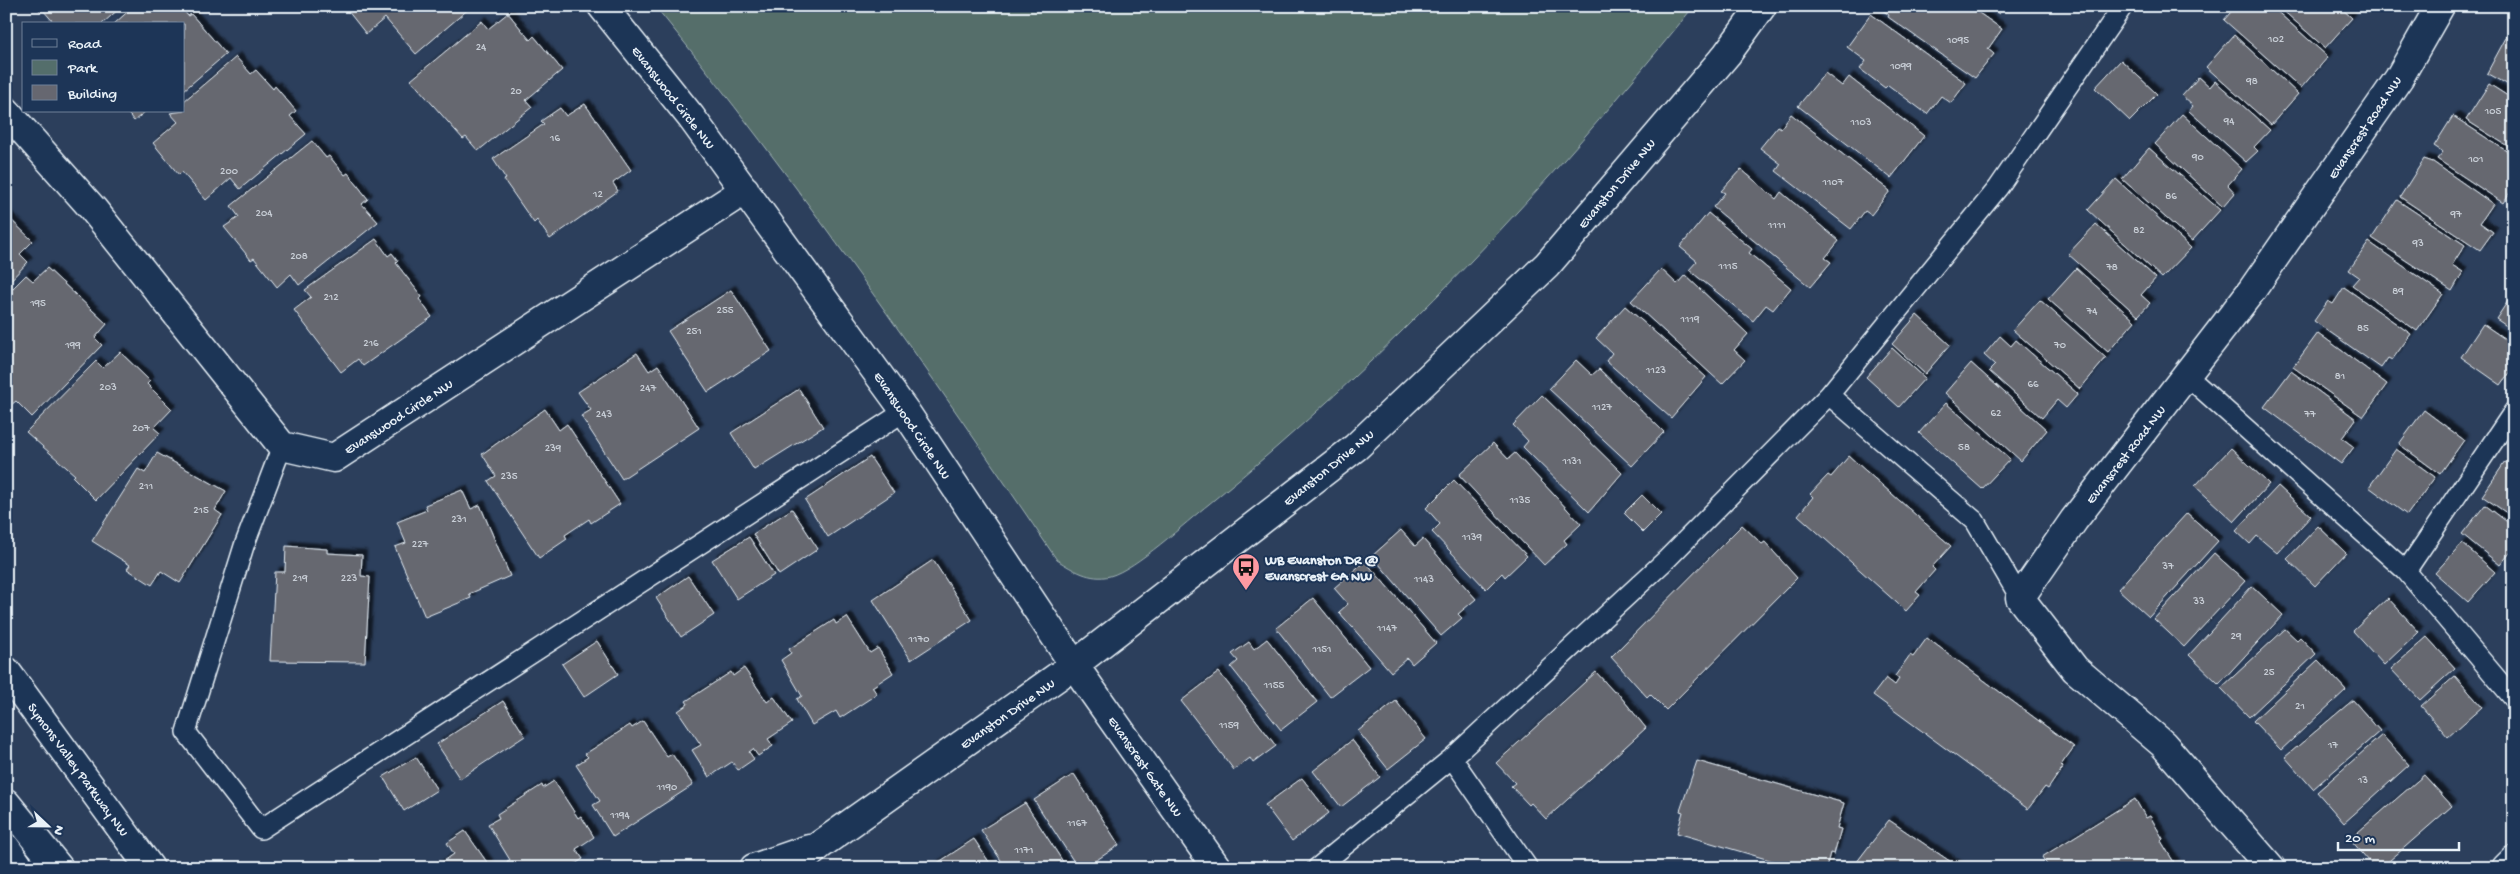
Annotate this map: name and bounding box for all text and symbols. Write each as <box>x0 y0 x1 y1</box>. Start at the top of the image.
legend <box>22 22 185 112</box>
house number: 102 <box>2267 34 2285 46</box>
house number: 1095 <box>1946 35 1969 47</box>
text: Road <box>68 36 102 54</box>
house number: 24 <box>476 42 487 54</box>
street label: Evanswood Circle NW <box>626 44 718 154</box>
text: Park <box>67 60 98 78</box>
house number: 1099 <box>1889 61 1912 73</box>
street label: Evanscrest Road NW <box>2325 74 2407 183</box>
house number: 98 <box>2245 76 2258 88</box>
text: Building <box>67 86 117 104</box>
house number: 20 <box>510 86 522 98</box>
house number: 105 <box>2484 106 2501 118</box>
house number: 94 <box>2223 116 2235 128</box>
house number: 1103 <box>1850 117 1872 129</box>
house number: 16 <box>549 133 560 145</box>
street label: Evanston Drive NW <box>1575 136 1661 233</box>
house number: 90 <box>2191 152 2204 164</box>
house number: 101 <box>2467 154 2484 166</box>
house number: 200 <box>220 166 238 178</box>
house number: 1107 <box>1822 177 1844 189</box>
house number: 12 <box>592 189 604 201</box>
house number: 86 <box>2165 191 2177 203</box>
house number: 204 <box>256 208 273 220</box>
house number: 97 <box>2449 209 2462 221</box>
house number: 1111 <box>1767 220 1786 232</box>
house number: 82 <box>2133 225 2145 237</box>
house number: 93 <box>2411 238 2424 250</box>
house number: 208 <box>290 251 308 263</box>
house number: 1115 <box>1717 261 1738 273</box>
house number: 78 <box>2105 262 2118 274</box>
house number: 89 <box>2392 286 2404 298</box>
house number: 212 <box>323 292 339 304</box>
house number: 195 <box>29 298 46 310</box>
house number: 255 <box>717 305 734 317</box>
house number: 74 <box>2086 306 2098 318</box>
house number: 1119 <box>1680 314 1700 326</box>
house number: 85 <box>2357 323 2369 335</box>
house number: 251 <box>686 326 702 338</box>
house number: 216 <box>363 338 379 350</box>
house number: 199 <box>64 340 81 352</box>
house number: 70 <box>2053 340 2066 352</box>
house number: 1123 <box>1645 365 1666 377</box>
street label: Evanswood Circle NW <box>869 369 953 484</box>
house number: 81 <box>2335 371 2345 383</box>
street label: Evanswood Circle NW <box>342 377 457 460</box>
house number: 66 <box>2027 379 2039 391</box>
house number: 203 <box>99 382 117 394</box>
house number: 247 <box>640 383 656 395</box>
house number: 1127 <box>1591 402 1612 414</box>
street label: Evanscrest Road NW <box>2083 403 2171 508</box>
house number: 62 <box>1991 408 2002 420</box>
house number: 243 <box>596 409 612 421</box>
house number: 77 <box>2303 409 2316 421</box>
house number: 207 <box>132 423 150 435</box>
street label: Evanston Drive NW <box>1281 427 1379 511</box>
house number: 58 <box>1958 442 1970 454</box>
house number: 239 <box>545 443 562 455</box>
house number: 1131 <box>1561 456 1582 468</box>
house number: 235 <box>501 471 518 483</box>
house number: 211 <box>139 481 153 493</box>
house number: 1135 <box>1509 495 1530 507</box>
house number: 215 <box>193 505 209 517</box>
house number: 231 <box>451 514 467 526</box>
house number: 1139 <box>1461 532 1483 544</box>
house number: 227 <box>412 539 429 551</box>
bus stop icon: WB Evanston DR @ Evanscrest GA NW <box>1231 552 1261 591</box>
place label: WB Evanston DR @ Evanscrest GA NW <box>1264 553 1379 586</box>
house number: 37 <box>2161 561 2174 573</box>
house number: 219 <box>292 573 308 585</box>
house number: 223 <box>341 573 358 585</box>
house number: 1143 <box>1413 574 1434 586</box>
house number: 33 <box>2192 596 2205 608</box>
house number: 1147 <box>1376 623 1397 635</box>
house number: 29 <box>2231 631 2242 643</box>
house number: 1170 <box>908 634 929 646</box>
house number: 1151 <box>1311 644 1332 656</box>
house number: 25 <box>2263 667 2275 679</box>
street label: Evanston Drive NW <box>958 676 1059 754</box>
house number: 1155 <box>1263 680 1284 692</box>
street label: Symons Valley Parkway NW <box>25 699 133 839</box>
house number: 21 <box>2295 701 2305 713</box>
street label: Evanscrest Gate NW <box>1103 714 1185 821</box>
house number: 1159 <box>1218 720 1240 732</box>
house number: 17 <box>2327 740 2338 752</box>
house number: 13 <box>2357 775 2368 787</box>
house number: 1190 <box>656 782 677 794</box>
north arrow <box>22 802 72 852</box>
house number: 1194 <box>609 810 631 822</box>
house number: 1167 <box>1066 818 1087 830</box>
scale bar <box>2338 819 2459 851</box>
text: 20 m <box>2345 830 2375 848</box>
house number: 1171 <box>1013 845 1034 857</box>

